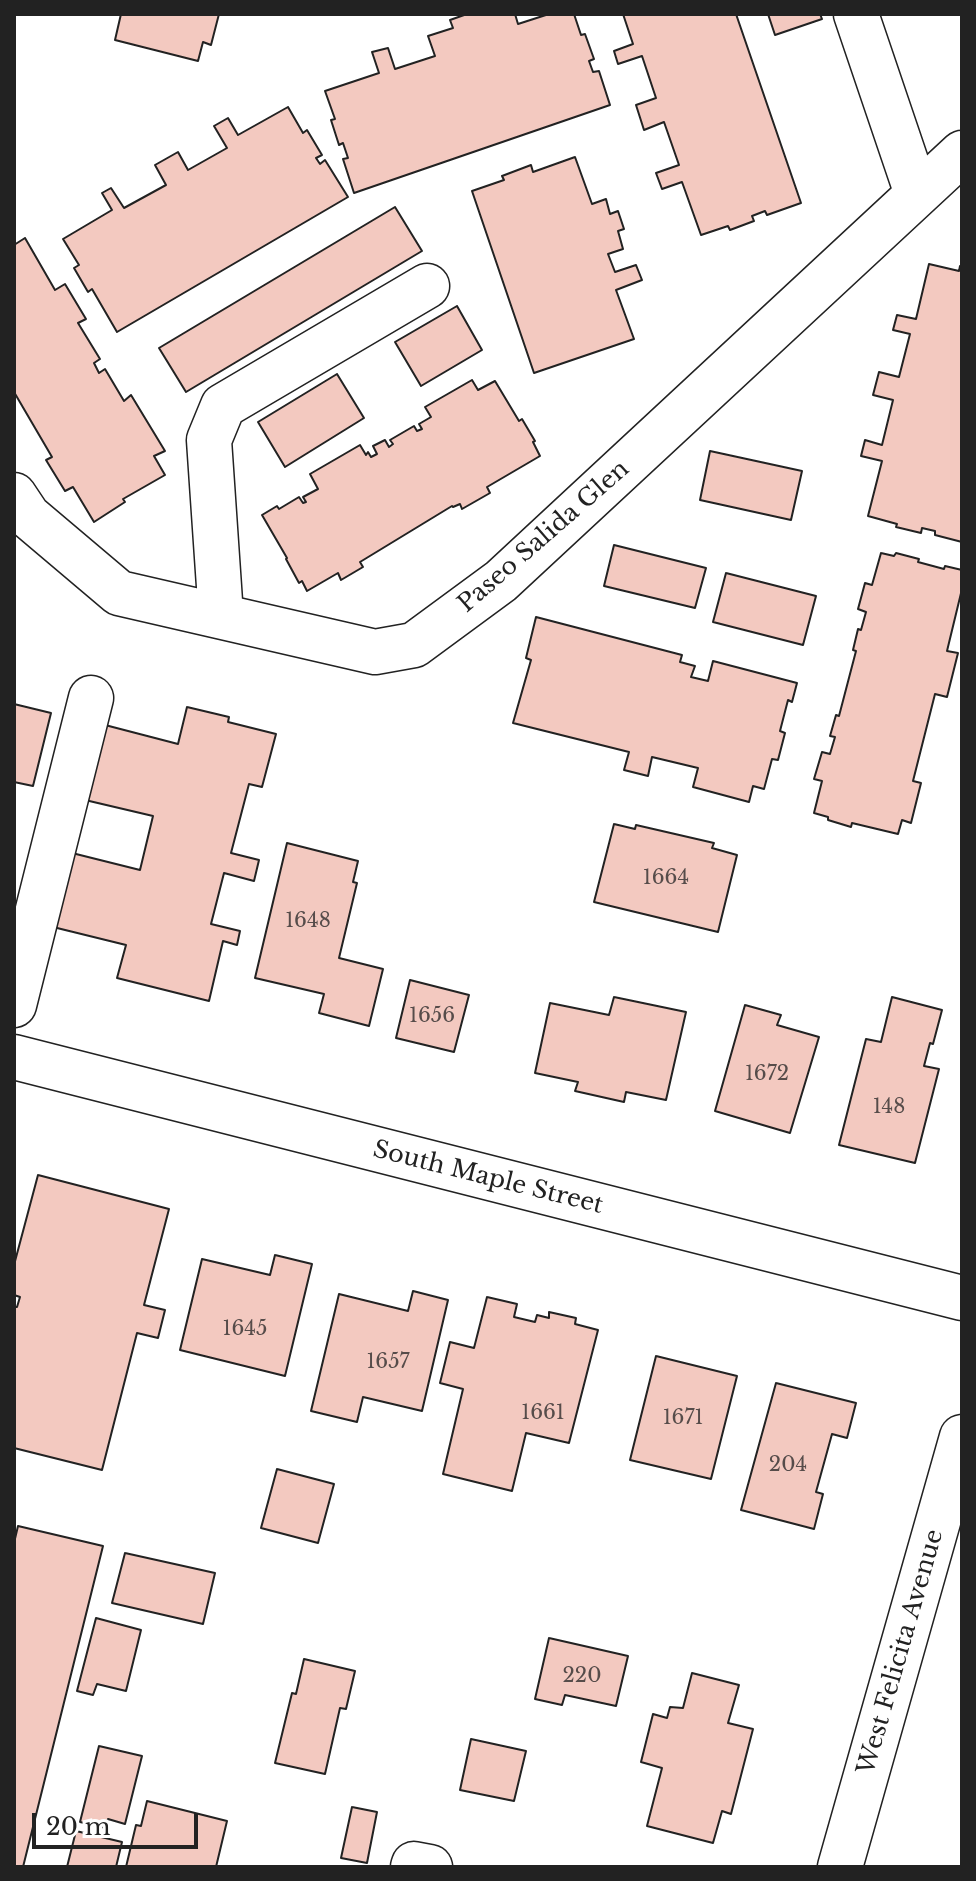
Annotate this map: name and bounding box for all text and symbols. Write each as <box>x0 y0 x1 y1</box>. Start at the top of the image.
street label: Paseo Salida Glen <box>453 455 635 619</box>
house number: 1664 <box>643 866 689 890</box>
house number: 1648 <box>285 909 331 933</box>
house number: 1656 <box>409 1004 455 1028</box>
house number: 1672 <box>745 1062 789 1086</box>
house number: 148 <box>873 1095 905 1119</box>
street label: South Maple Street <box>370 1135 606 1221</box>
house number: 1645 <box>223 1317 267 1341</box>
house number: 1657 <box>366 1350 410 1374</box>
house number: 1661 <box>521 1401 565 1425</box>
house number: 1671 <box>663 1406 703 1430</box>
house number: 204 <box>769 1453 807 1477</box>
street label: West Felicita Avenue <box>852 1526 950 1778</box>
house number: 220 <box>563 1664 601 1688</box>
scale bar <box>36 1797 202 1847</box>
text: 20 m <box>46 1812 111 1841</box>

